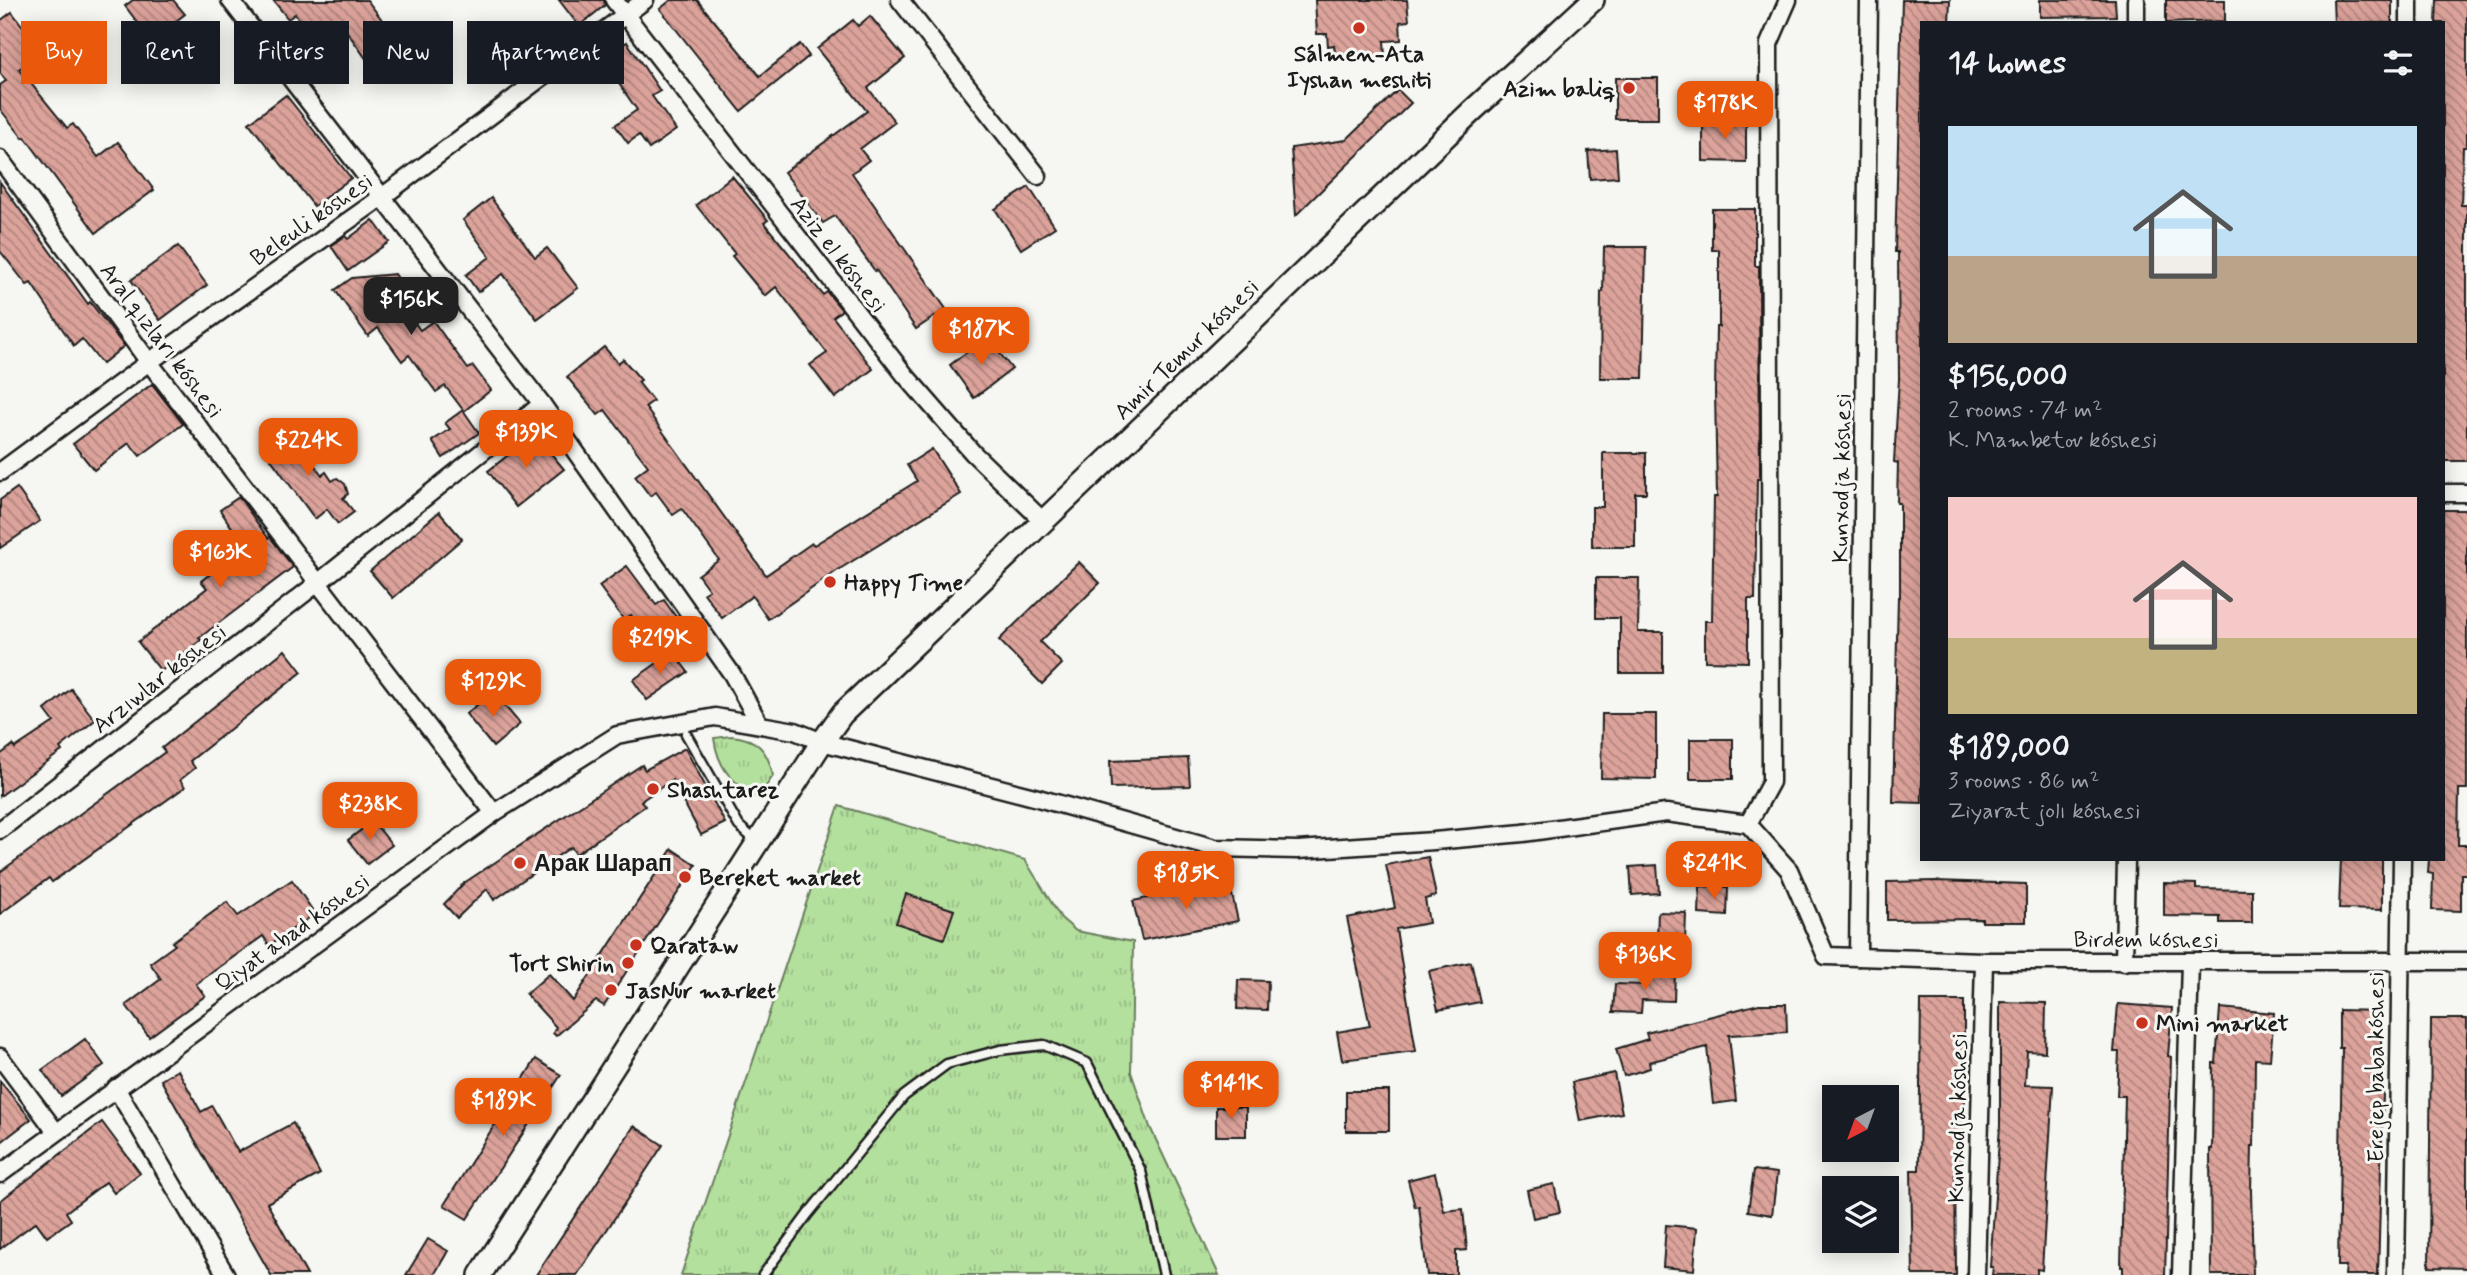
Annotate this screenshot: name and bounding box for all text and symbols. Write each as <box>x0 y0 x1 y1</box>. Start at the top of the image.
marker: Sálmen-Ata Iyshan meshiti <box>1351 20 1367 36</box>
chip: Buy <box>21 21 107 84</box>
chip: Rent <box>121 21 220 84</box>
chip: Filters <box>234 21 349 84</box>
chip: New <box>363 21 453 84</box>
chip: Apartment <box>467 21 624 84</box>
place label: Sálmen-Ata Iyshan meshiti <box>1287 40 1431 96</box>
text: 14 homes <box>1948 44 2066 83</box>
icon: filters <box>2379 44 2417 82</box>
place label: Azim baliq <box>1503 75 1615 105</box>
marker: Azim baliq <box>1621 80 1637 96</box>
pin: $178K <box>1676 82 1774 141</box>
text: $178K <box>1693 89 1757 119</box>
street label: Beleuli kóshesi <box>245 167 379 274</box>
icon: home <box>2120 171 2246 297</box>
street label: Aziz el kóshesi <box>782 191 892 320</box>
street label: Aral qızları kóshesi <box>92 257 229 425</box>
street label: Amir Temur kóshesi <box>1108 273 1266 427</box>
pin: $156K <box>362 278 460 337</box>
text: $156K <box>379 285 443 315</box>
pin: $187K <box>932 308 1030 367</box>
text: $187K <box>948 315 1014 345</box>
text: $156,000 <box>1948 357 2068 396</box>
street label: Kunxodja kóshesi <box>1827 393 1859 563</box>
text: 2 rooms · 74 m² <box>1948 396 2103 426</box>
pin: $139K <box>477 410 575 470</box>
text: $139K <box>495 418 557 448</box>
pin: $224K <box>259 419 357 478</box>
text: $224K <box>275 426 341 456</box>
text: K. Mambetov kóshesi <box>1948 426 2157 456</box>
pin: $163K <box>171 530 269 590</box>
text: $163K <box>189 538 251 568</box>
icon: home <box>2120 542 2246 668</box>
place label: Happy Time <box>844 569 963 599</box>
marker: Happy Time <box>822 574 838 590</box>
pin: $219K <box>611 616 709 676</box>
street label: Arzıwlar kóshesi <box>87 618 233 741</box>
text: $219K <box>628 624 692 654</box>
pin: $129K <box>444 660 542 719</box>
text: $129K <box>461 667 525 697</box>
text: $189,000 <box>1948 728 2070 767</box>
text: 3 rooms · 86 m² <box>1948 767 2099 797</box>
place label: Shashtarez <box>667 776 780 806</box>
marker: Shashtarez <box>645 781 661 797</box>
pin: $238K <box>321 782 419 842</box>
text: $238K <box>338 790 402 820</box>
text: Ziyarat jolı kóshesi <box>1948 797 2140 827</box>
pin: $241K <box>1665 842 1763 901</box>
text: $241K <box>1682 849 1746 879</box>
place label: Арак Шарап <box>534 850 672 880</box>
pin: $185K <box>1137 852 1235 911</box>
marker: Арак Шарап <box>512 855 528 871</box>
text: $185K <box>1153 859 1219 889</box>
place label: Bereket market <box>699 864 861 894</box>
street label: Qiyat abad kóshesi <box>210 867 376 1000</box>
marker: Bereket market <box>677 869 693 885</box>
street label: Birdem kóshesi <box>2073 926 2219 956</box>
place label: Qarataw <box>650 932 738 962</box>
pin: $136K <box>1596 932 1694 992</box>
marker: Qarataw <box>628 937 644 953</box>
text: $136K <box>1615 940 1675 970</box>
place label: Tort Shirin <box>509 950 614 980</box>
marker: Tort Shirin <box>620 955 636 971</box>
street label: Erejep baba kóshesi <box>2362 972 2392 1162</box>
place label: JasNur market <box>625 977 776 1007</box>
marker: JasNur market <box>603 982 619 998</box>
place label: Mini market <box>2156 1010 2289 1040</box>
marker: Mini market <box>2134 1015 2150 1031</box>
street label: Kunxodja kóshesi <box>1943 1033 1975 1203</box>
pin: $141K <box>1182 1062 1280 1121</box>
text: $141K <box>1200 1069 1262 1099</box>
pin: $189K <box>454 1078 552 1138</box>
north arrow <box>1822 1085 1899 1162</box>
map controls <box>1822 1085 1899 1253</box>
text: $189K <box>471 1086 535 1116</box>
button: layers <box>1822 1176 1899 1253</box>

